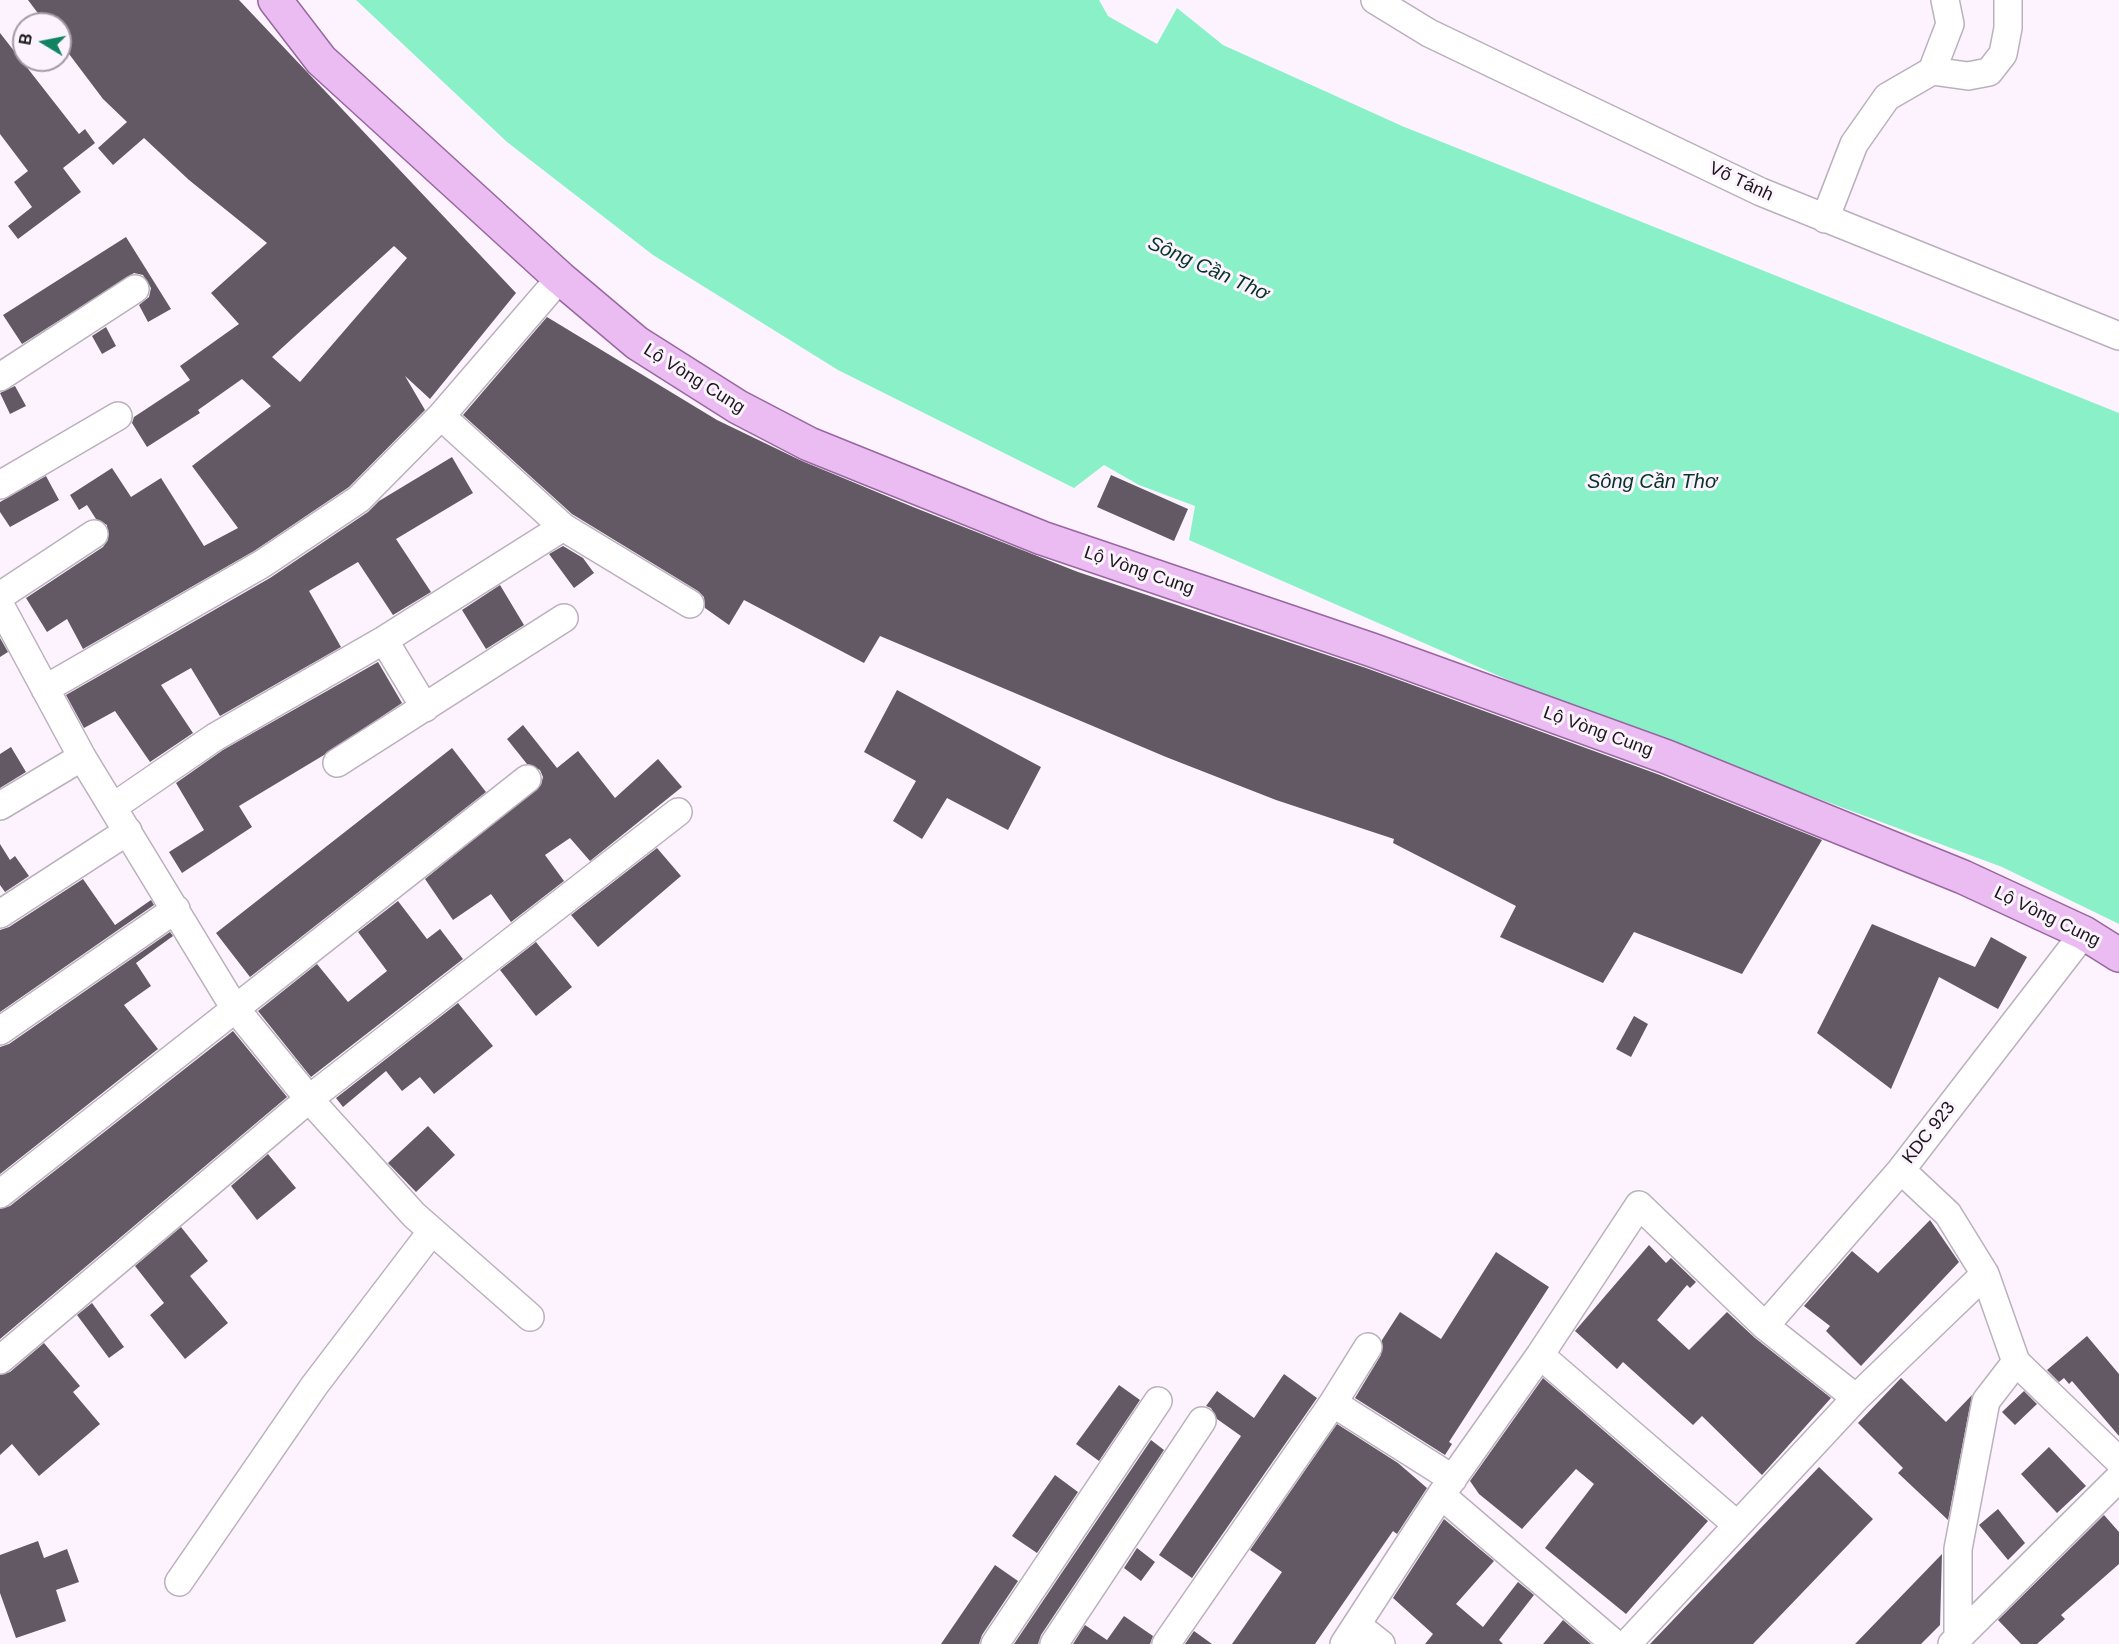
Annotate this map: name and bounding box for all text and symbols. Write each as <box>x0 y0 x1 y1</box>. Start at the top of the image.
north arrow <box>12 12 72 72</box>
text: B <box>16 32 35 46</box>
street label: Võ Tánh <box>1706 158 1776 206</box>
water label: Sông Cần Thơ <box>1144 232 1272 306</box>
street label: Lộ Vòng Cung <box>639 339 749 419</box>
water label: Sông Cần Thơ <box>1587 470 1717 494</box>
street label: Lộ Vòng Cung <box>1081 542 1197 600</box>
street label: Lộ Vòng Cung <box>1540 702 1656 762</box>
street label: Lộ Vòng Cung <box>1991 882 2103 952</box>
street label: KDC 923 <box>1898 1098 1960 1168</box>

